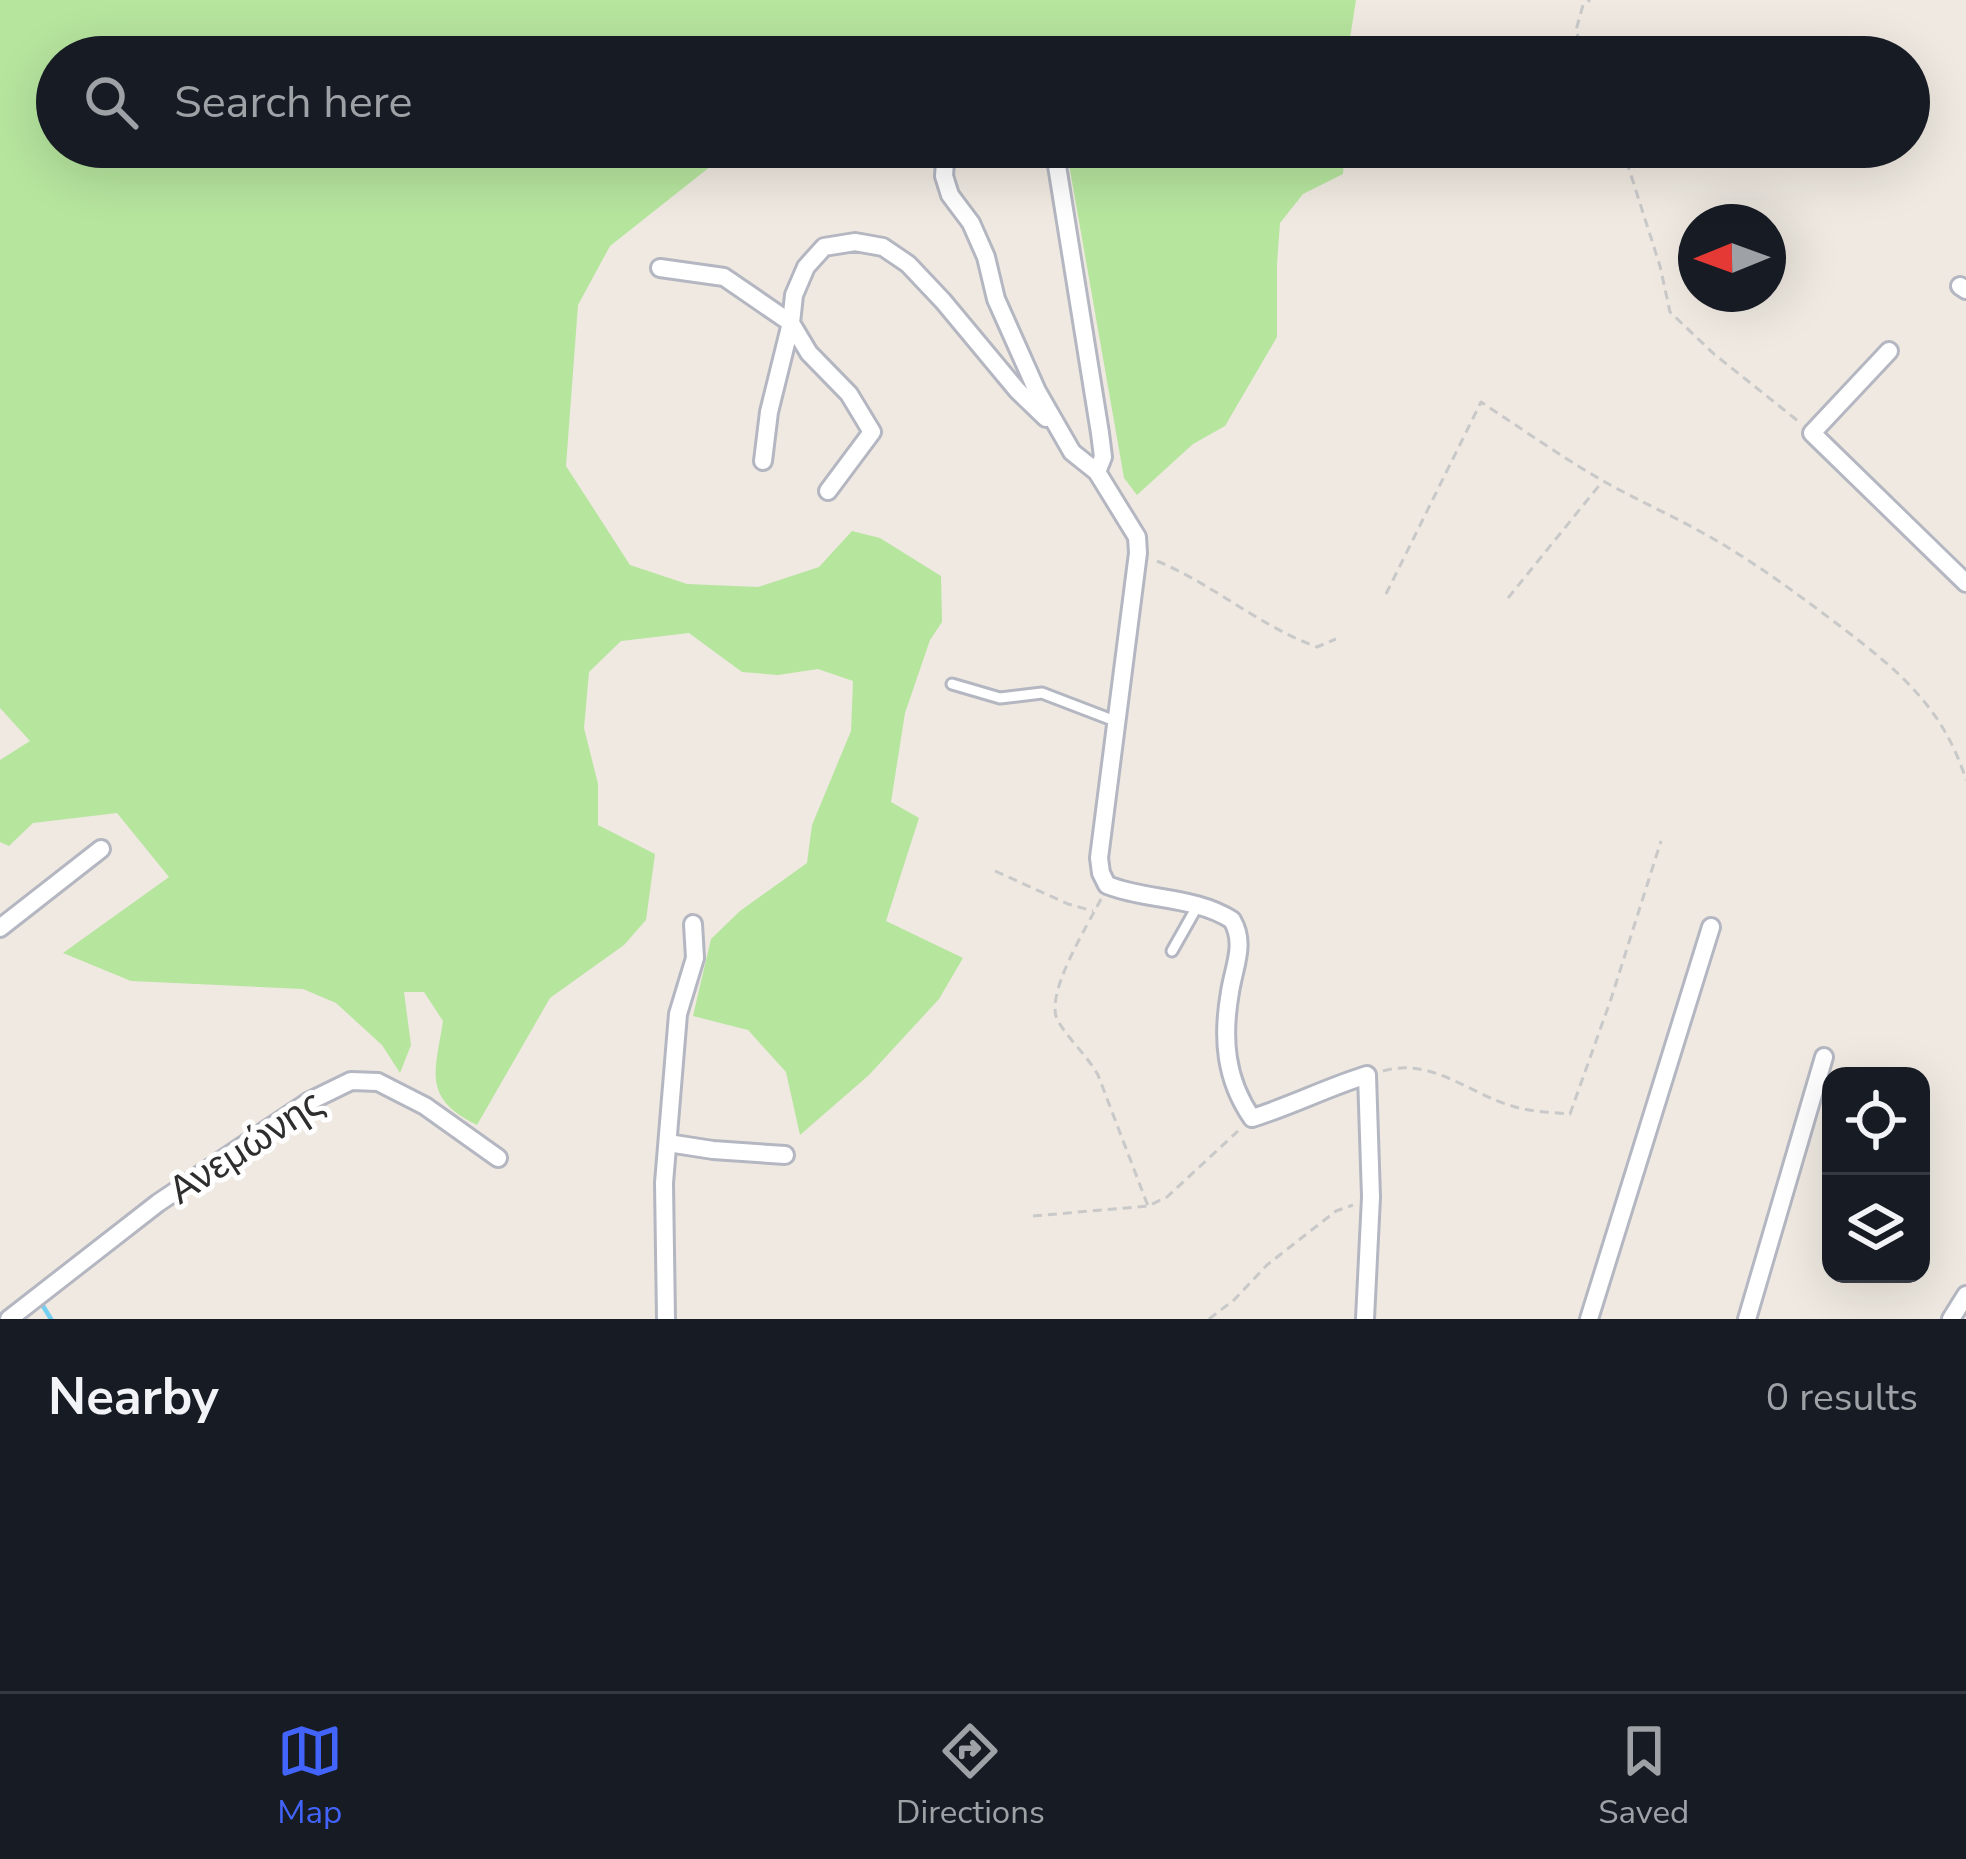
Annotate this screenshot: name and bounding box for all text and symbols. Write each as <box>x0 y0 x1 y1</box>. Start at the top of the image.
search box <box>36 36 1930 168</box>
icon: search <box>78 69 144 135</box>
text: Search here <box>174 72 413 133</box>
north arrow <box>1678 204 1786 312</box>
map controls <box>1822 1067 1930 1283</box>
button: locate <box>1822 1067 1930 1175</box>
street label: Ανεμώνης <box>158 1077 334 1217</box>
button: layers <box>1822 1175 1930 1283</box>
text: Nearby <box>48 1362 219 1432</box>
text: 0 results <box>1766 1371 1918 1424</box>
tab: Map <box>277 1718 343 1835</box>
tab: Directions <box>896 1718 1045 1835</box>
tab: Saved <box>1598 1718 1689 1835</box>

